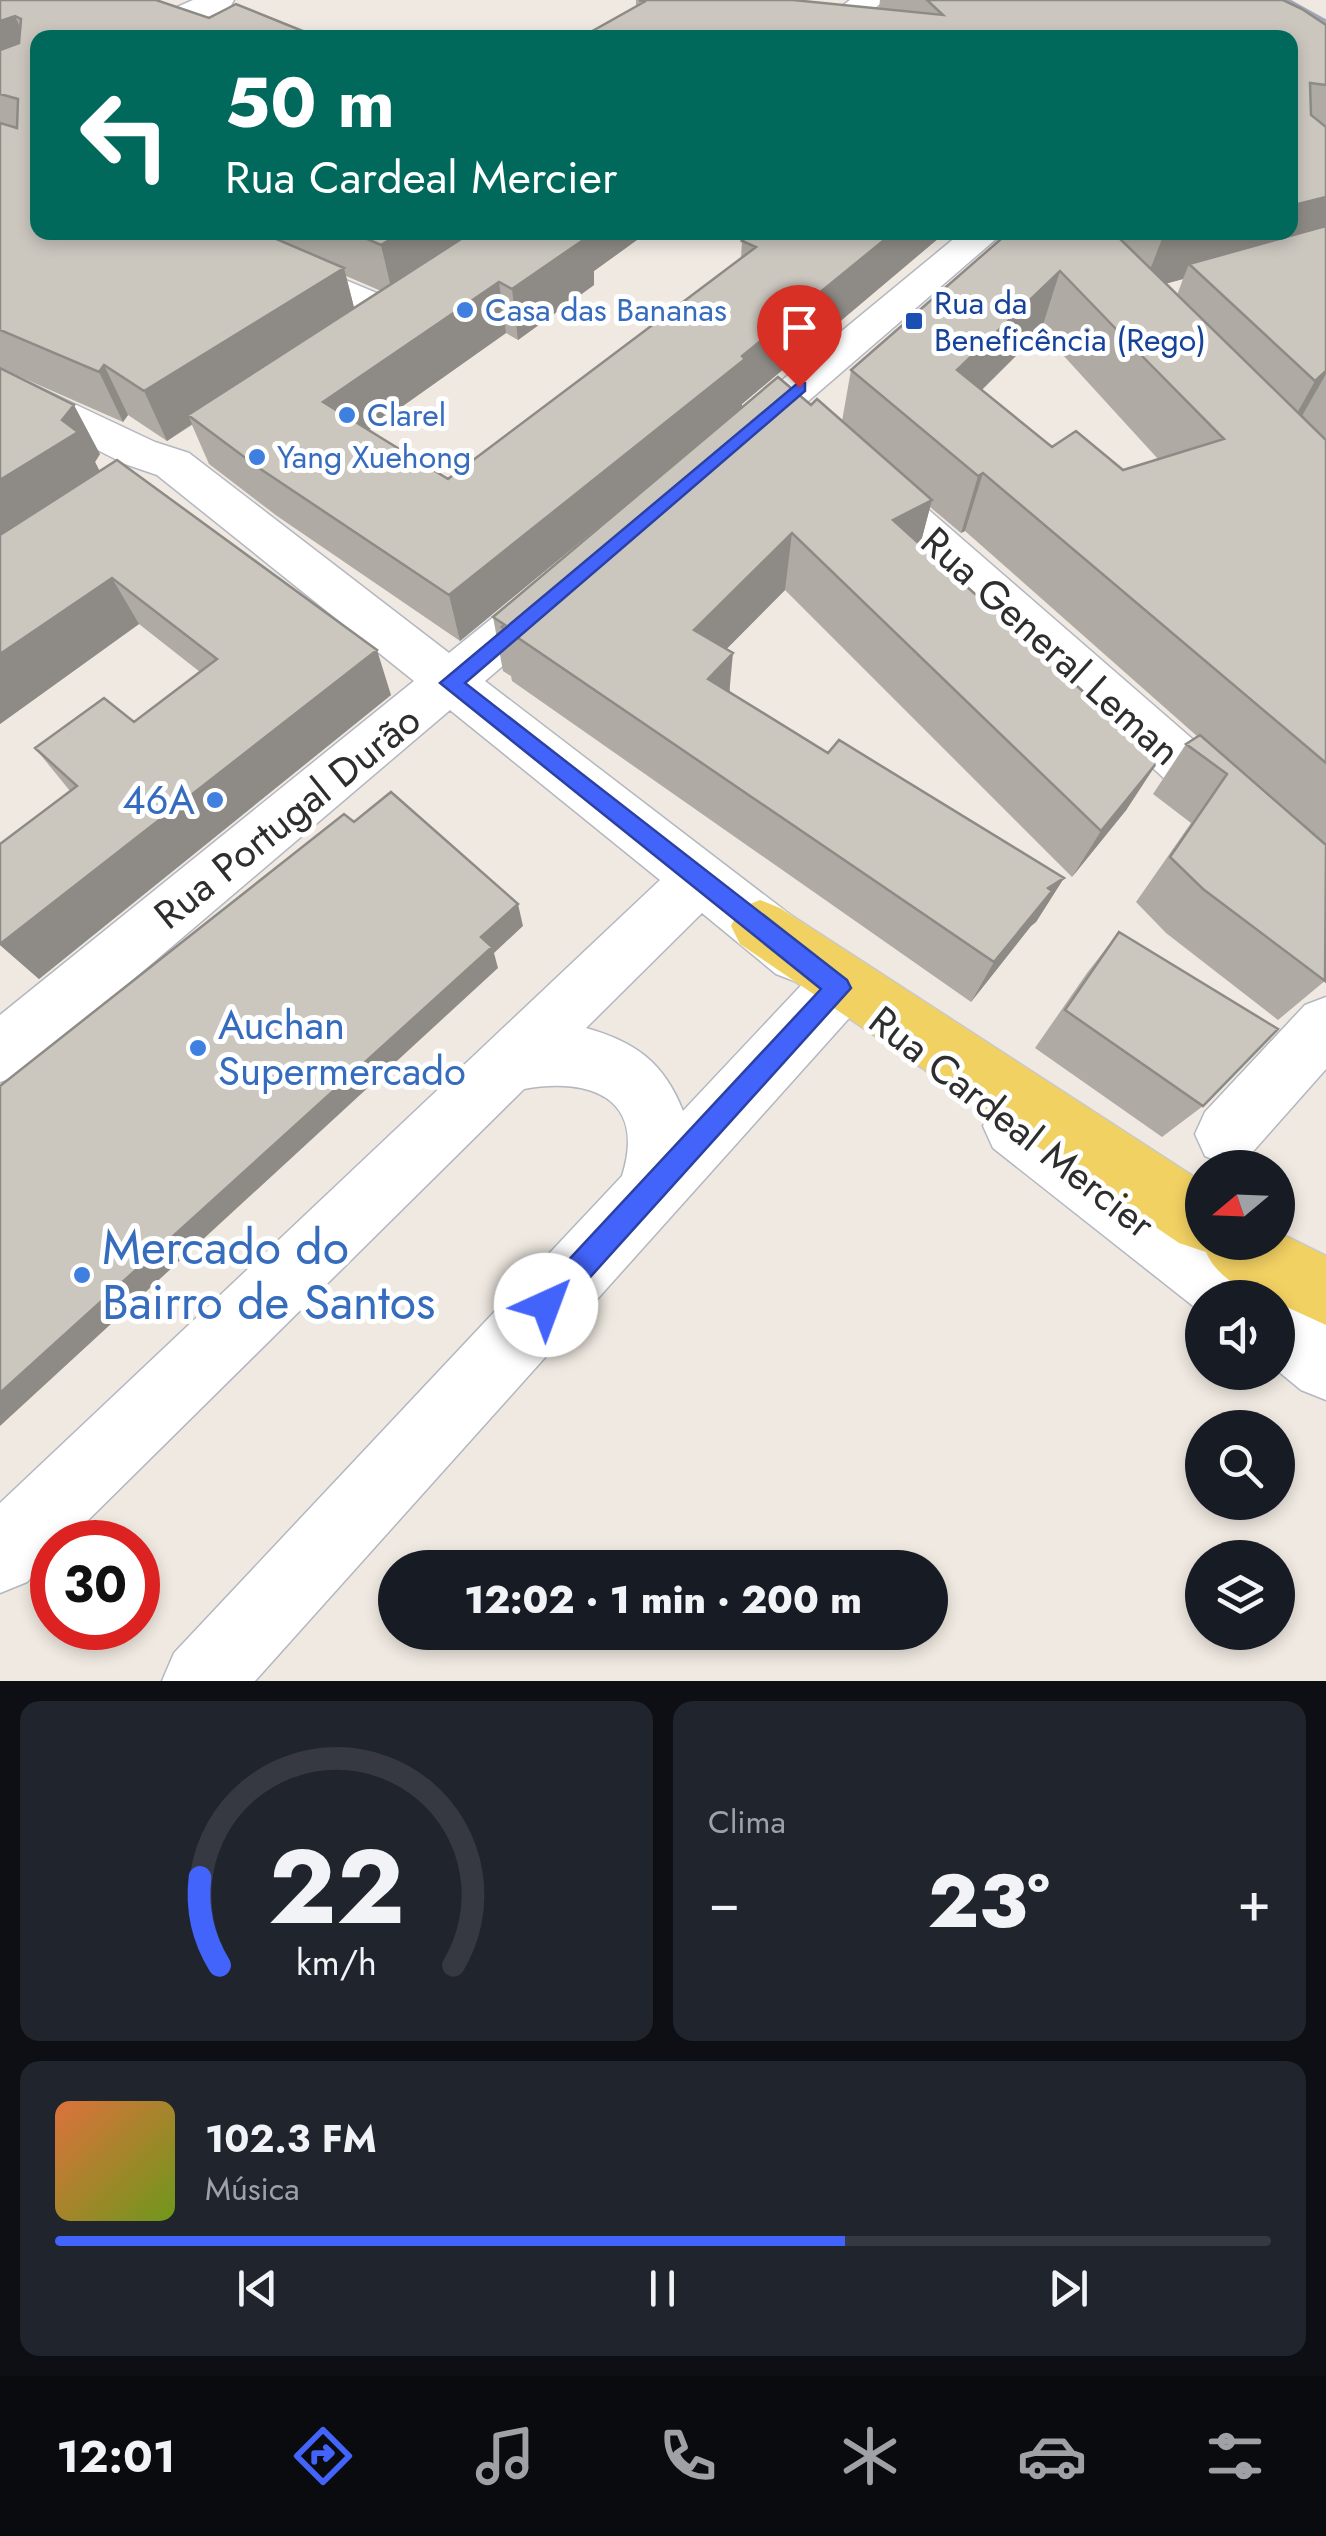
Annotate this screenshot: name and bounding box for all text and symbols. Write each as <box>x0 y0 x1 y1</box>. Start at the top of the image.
text: 50 m <box>225 52 395 153</box>
icon: left <box>60 70 190 200</box>
text: Rua Cardeal Mercier <box>225 145 617 210</box>
place label: Rua da Beneficência (Rego) <box>934 280 1206 363</box>
pin <box>757 285 842 388</box>
place label: Casa das Bananas <box>485 287 727 333</box>
marker: Casa das Bananas <box>454 299 476 321</box>
icon: arrive <box>772 300 827 355</box>
marker: Rua da Beneficência (Rego) <box>903 310 925 332</box>
place label: Clarel <box>367 392 446 438</box>
marker: Clarel <box>336 404 358 426</box>
place label: Yang Xuehong <box>277 434 471 480</box>
marker: Yang Xuehong <box>246 446 268 468</box>
street label: Rua General Leman <box>908 513 1194 779</box>
street label: Rua Portugal Durão <box>141 691 433 943</box>
place label: 46A <box>122 771 196 829</box>
marker: 46A <box>204 789 226 811</box>
street label: Rua Cardeal Mercier <box>857 992 1167 1252</box>
place label: Auchan Supermercado <box>218 996 466 1100</box>
marker: Auchan Supermercado <box>187 1037 209 1059</box>
north arrow <box>1185 1150 1295 1260</box>
map controls <box>1185 1150 1295 1650</box>
place label: Mercado do Bairro de Santos <box>102 1213 435 1337</box>
position arrow <box>494 1253 598 1357</box>
marker: Mercado do Bairro de Santos <box>71 1264 93 1286</box>
button: sound <box>1185 1280 1295 1390</box>
button: search <box>1185 1410 1295 1520</box>
speed limit sign: 30 <box>30 1520 160 1650</box>
button: layers <box>1185 1540 1295 1650</box>
text: 12:02 · 1 min · 200 m <box>464 1572 862 1627</box>
text: Clima <box>708 1799 786 1845</box>
text: 22 <box>268 1812 405 1962</box>
text: 23° <box>928 1847 1050 1955</box>
text: − <box>708 1862 740 1942</box>
text: + <box>1237 1862 1271 1942</box>
text: km/h <box>296 1937 377 1988</box>
text: 102.3 FM <box>205 2111 377 2166</box>
text: Música <box>205 2166 300 2212</box>
icon: previous <box>230 2261 285 2316</box>
icon: pause <box>635 2261 690 2316</box>
icon: next <box>1041 2261 1096 2316</box>
icon: directions <box>288 2421 358 2491</box>
icon: music <box>470 2421 540 2491</box>
icon: phone <box>653 2421 723 2491</box>
icon: climate <box>835 2421 905 2491</box>
icon: car <box>1017 2421 1087 2491</box>
icon: filters <box>1200 2421 1270 2491</box>
text: 12:01 <box>56 2424 176 2489</box>

